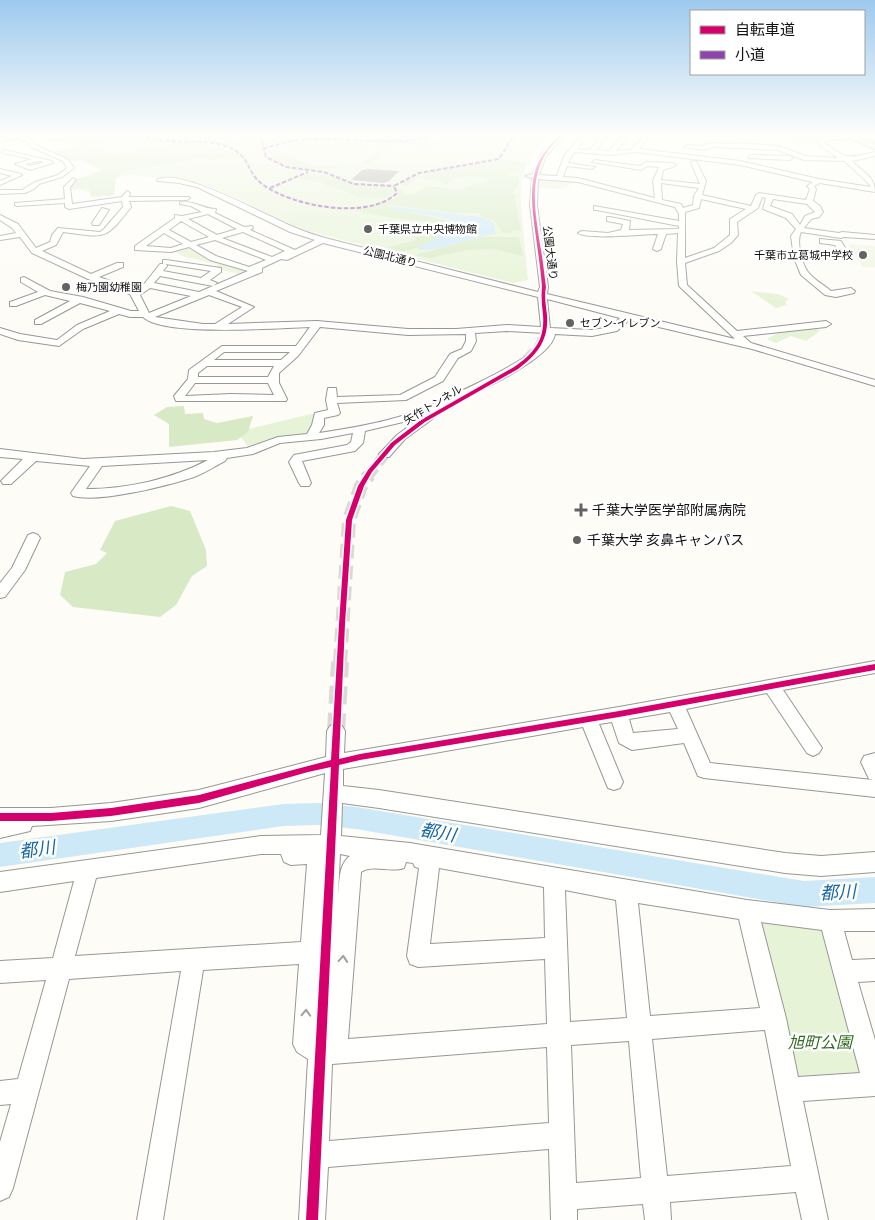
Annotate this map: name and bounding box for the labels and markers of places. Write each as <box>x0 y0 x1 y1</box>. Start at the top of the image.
place label: 千葉県立中央博物館 <box>378 222 477 237</box>
marker: 千葉県立中央博物館 <box>362 223 374 235</box>
place label: 千葉市立葛城中学校 <box>754 248 853 263</box>
marker: 千葉市立葛城中学校 <box>857 249 869 261</box>
place label: 梅乃園幼稚園 <box>76 280 142 295</box>
marker: 梅乃園幼稚園 <box>60 281 72 293</box>
place label: セブン-イレブン <box>580 316 660 331</box>
marker: セブン-イレブン <box>564 317 576 329</box>
place label: 千葉大学医学部附属病院 <box>592 500 746 520</box>
marker: 千葉大学医学部附属病院 <box>574 503 588 517</box>
place label: 千葉大学 亥鼻キャンパス <box>587 530 744 550</box>
marker: 千葉大学 亥鼻キャンパス <box>571 534 583 546</box>

